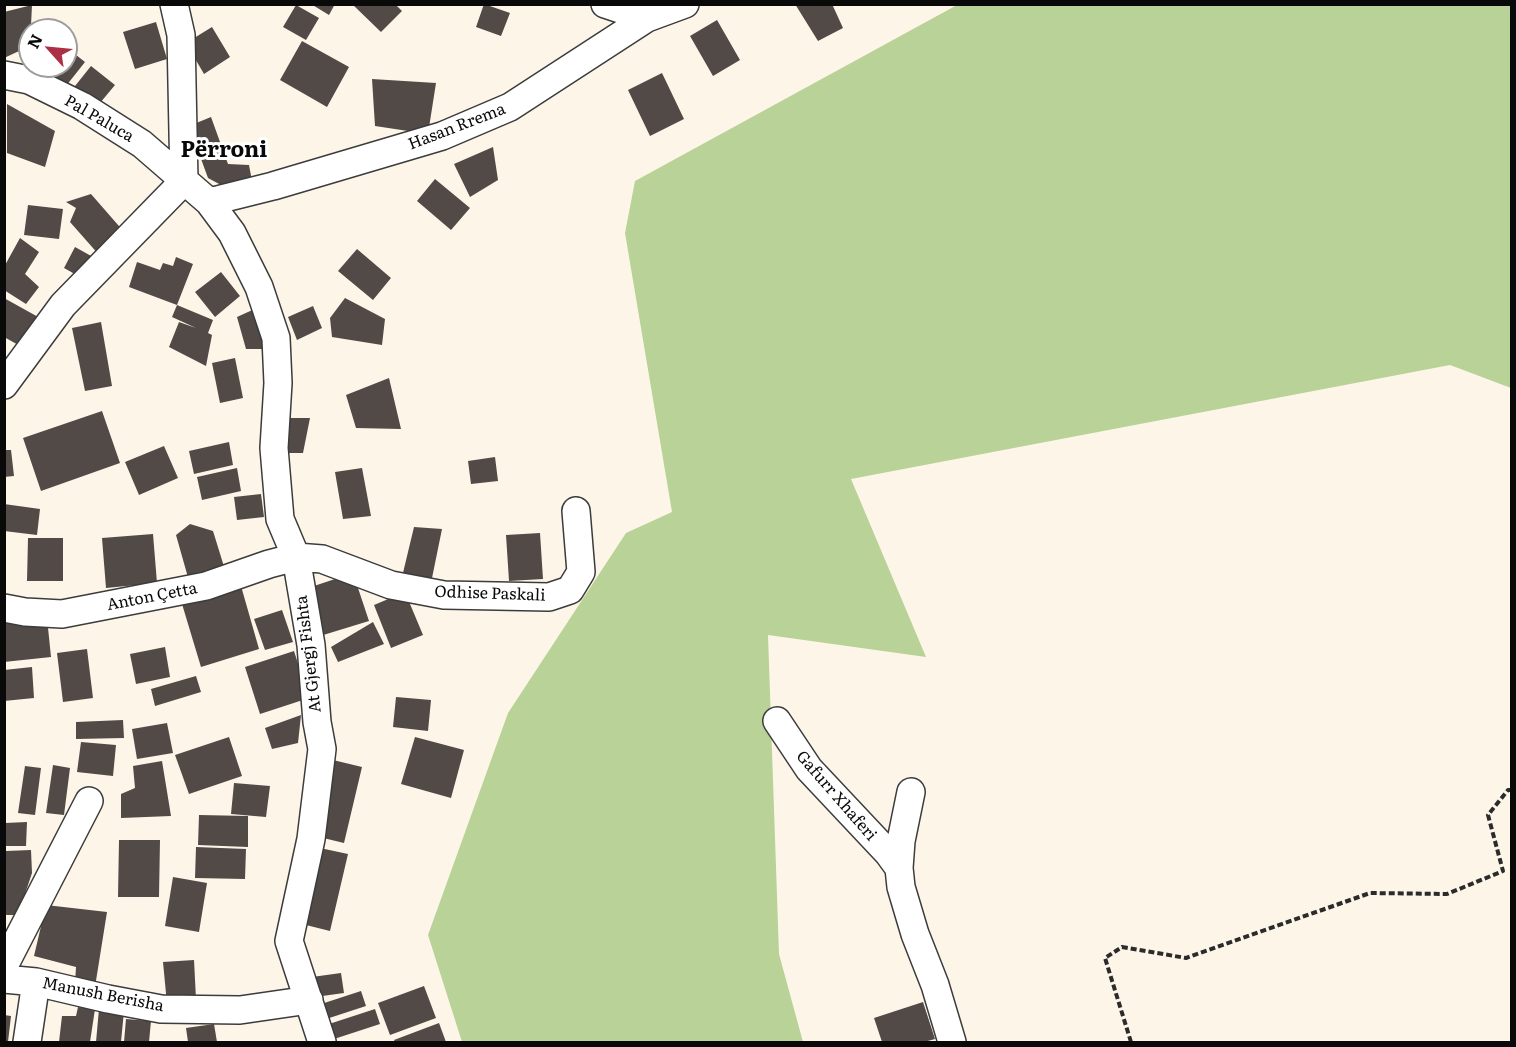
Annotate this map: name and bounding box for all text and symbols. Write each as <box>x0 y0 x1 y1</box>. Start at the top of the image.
north arrow <box>18 18 78 78</box>
text: N <box>20 29 47 52</box>
street label: Pal Paluca <box>61 91 137 147</box>
street label: Hasan Rrema <box>406 100 508 154</box>
district label: Përroni <box>181 138 267 164</box>
street label: Anton Çetta <box>105 579 199 615</box>
street label: Odhise Paskali <box>434 582 546 606</box>
street label: At Gjergj Fishta <box>292 594 326 714</box>
street label: Gafurr Xhaferi <box>792 747 880 845</box>
street label: Manush Berisha <box>41 974 165 1016</box>

